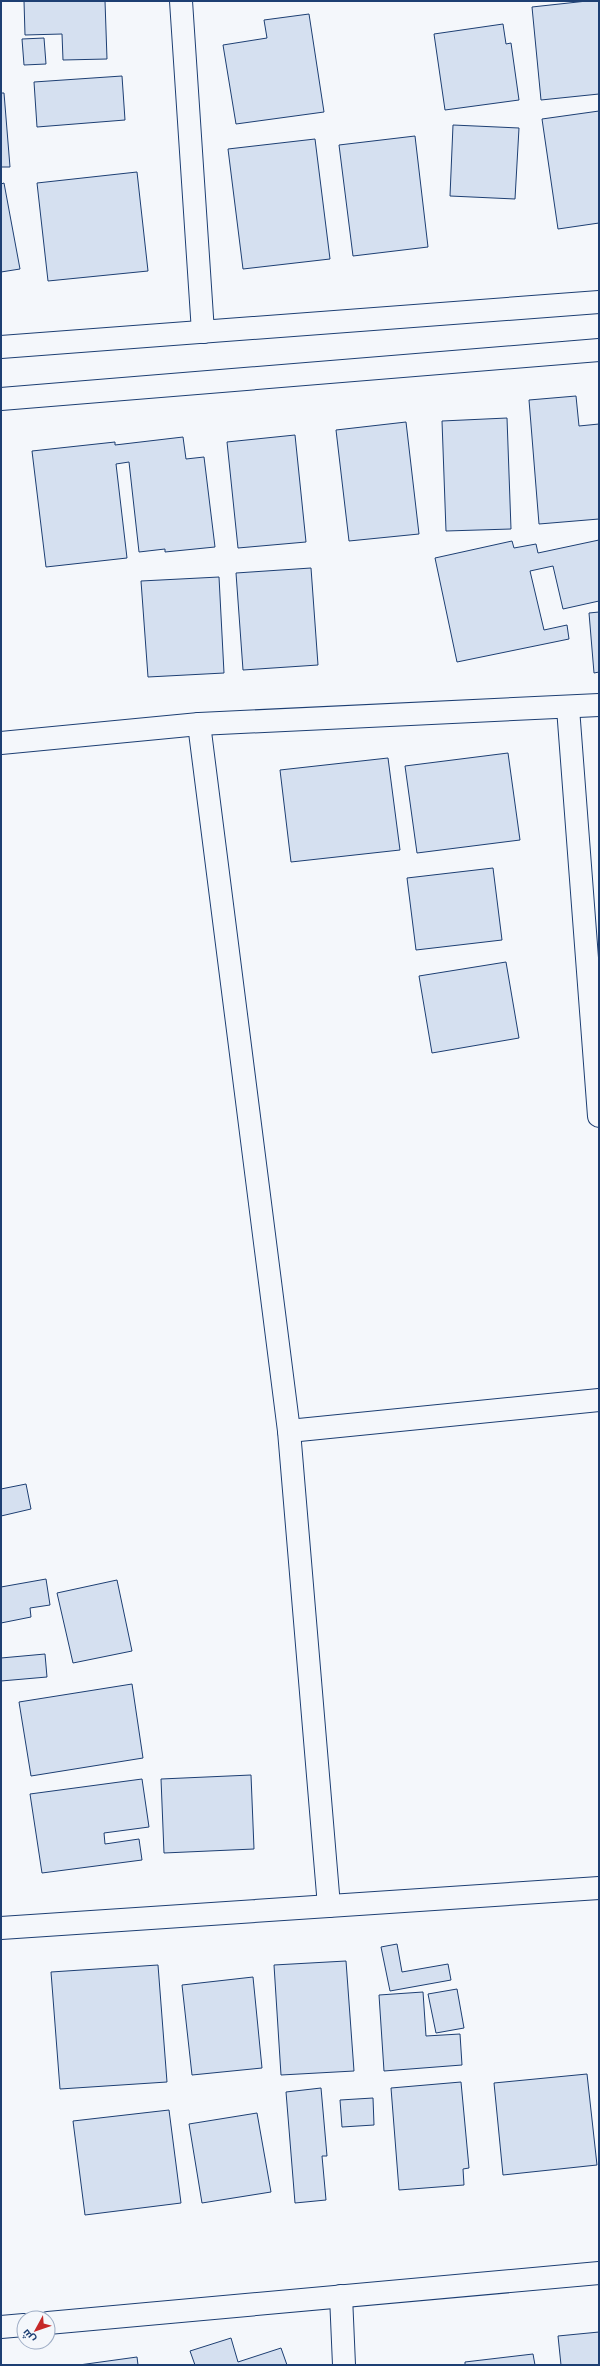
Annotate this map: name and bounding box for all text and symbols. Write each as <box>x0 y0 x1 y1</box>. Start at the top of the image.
north arrow <box>16 2310 56 2350</box>
text: ش <box>19 2327 38 2346</box>

